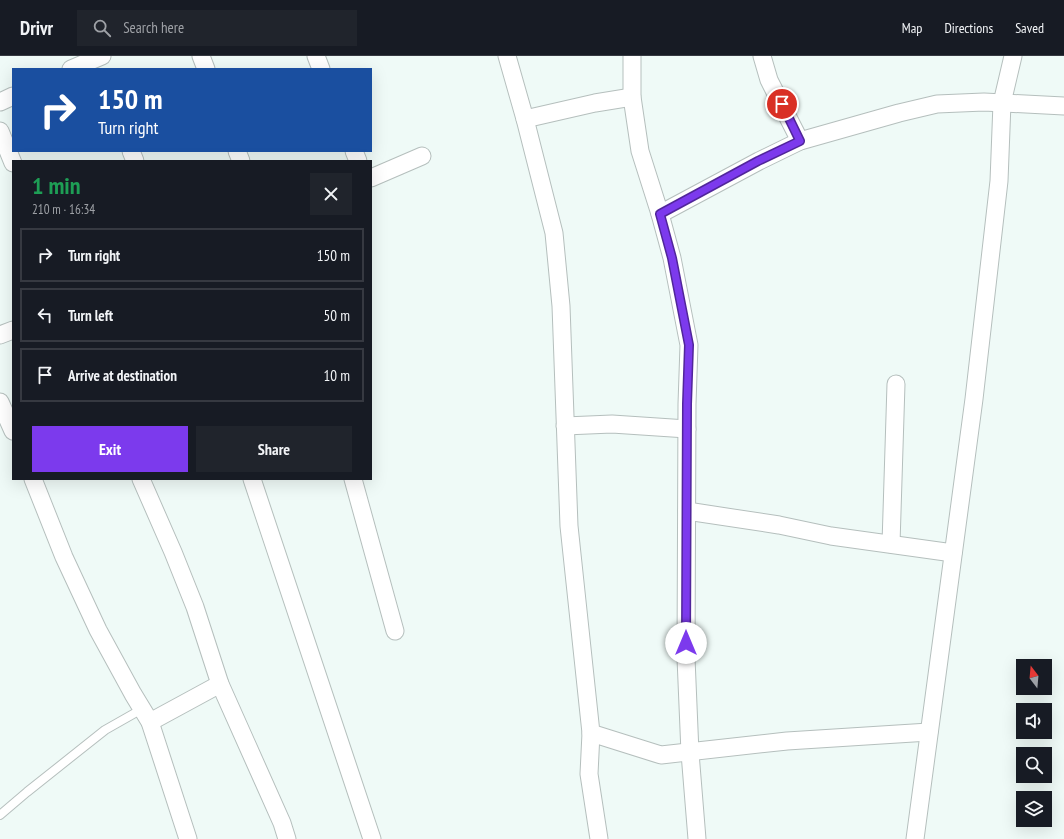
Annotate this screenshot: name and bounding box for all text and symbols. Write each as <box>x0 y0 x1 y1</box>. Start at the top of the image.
search box <box>77 10 357 46</box>
text: Drivr <box>20 16 53 40</box>
icon: search <box>91 17 113 39</box>
text: Search here <box>123 18 184 37</box>
text: Map <box>902 19 922 37</box>
text: Directions <box>944 19 993 37</box>
text: Saved <box>1015 19 1044 37</box>
text: 150 m <box>98 80 162 117</box>
icon: right <box>32 84 84 136</box>
pin <box>765 87 799 121</box>
icon: arrive <box>771 93 793 115</box>
text: Turn right <box>98 116 158 139</box>
text: 1 min <box>32 170 80 201</box>
button: close <box>310 173 352 215</box>
text: 210 m · 16:34 <box>32 201 95 218</box>
icon: right <box>34 244 56 266</box>
text: Turn right <box>68 246 120 265</box>
text: 150 m <box>317 246 350 265</box>
icon: left <box>34 304 56 326</box>
text: Turn left <box>68 306 113 325</box>
text: 50 m <box>324 306 350 325</box>
icon: arrive <box>34 364 56 386</box>
text: Arrive at destination <box>68 366 177 385</box>
text: 10 m <box>324 366 350 385</box>
button: Exit <box>32 426 188 472</box>
button: Share <box>196 426 352 472</box>
position arrow <box>665 622 707 664</box>
north arrow <box>1016 659 1052 695</box>
map controls <box>1016 659 1052 827</box>
button: sound <box>1016 703 1052 739</box>
button: search <box>1016 747 1052 783</box>
button: layers <box>1016 791 1052 827</box>

